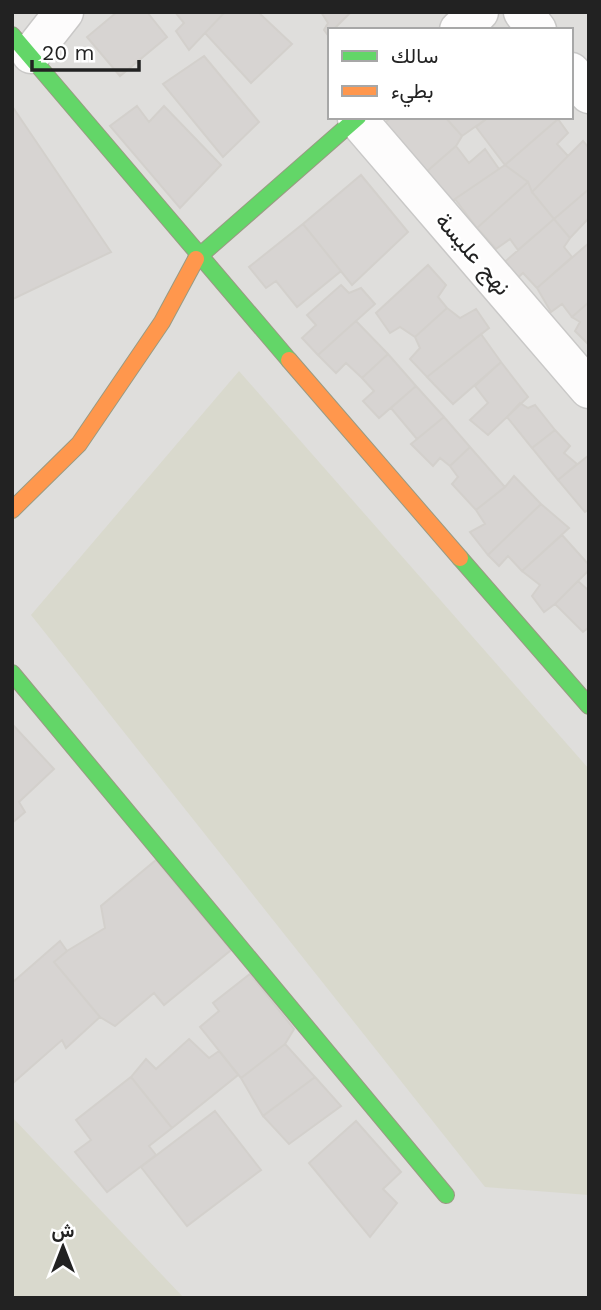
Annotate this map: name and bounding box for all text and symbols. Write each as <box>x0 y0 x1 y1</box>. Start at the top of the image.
scale bar <box>32 28 138 72</box>
legend <box>328 28 573 119</box>
text: 20 m <box>42 40 94 65</box>
text: سالك <box>391 43 438 68</box>
text: بطيء <box>391 78 434 108</box>
street label: نهج عليسة <box>428 207 516 302</box>
north arrow <box>28 1212 98 1282</box>
text: ش <box>52 1219 75 1242</box>

